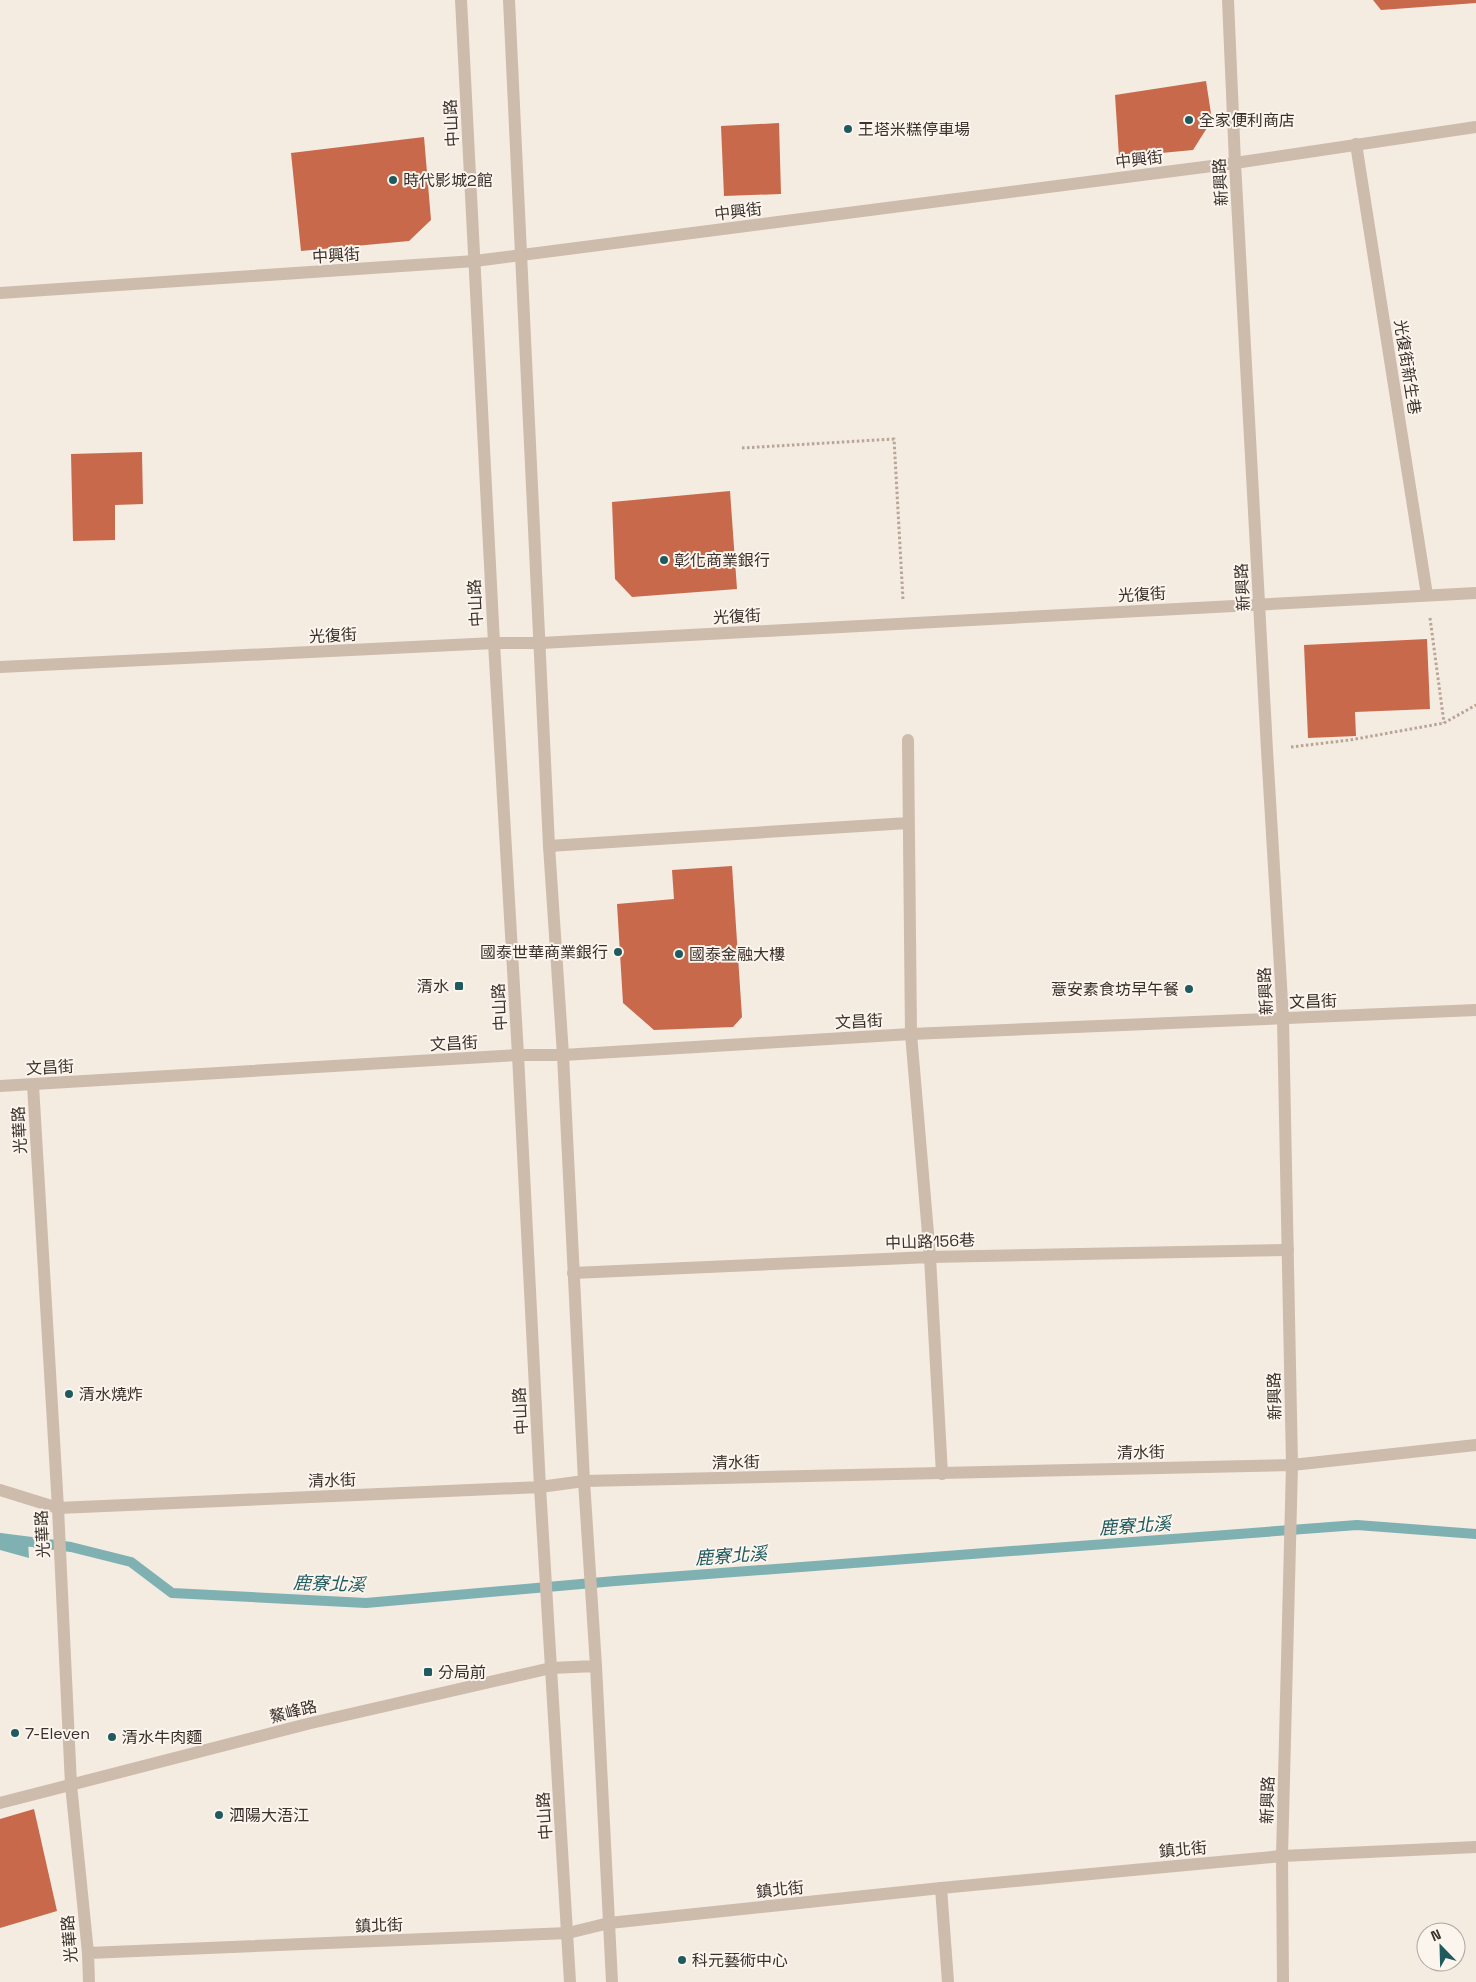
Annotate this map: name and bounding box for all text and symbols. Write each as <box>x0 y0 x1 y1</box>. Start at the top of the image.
street label: 中山路 <box>440 98 463 147</box>
place label: 全家便利商店 <box>1199 110 1295 131</box>
marker: 全家便利商店 <box>1183 114 1195 126</box>
place label: 王塔米糕停車場 <box>858 119 970 140</box>
marker: 王塔米糕停車場 <box>842 123 854 135</box>
street label: 中興街 <box>1114 146 1164 173</box>
street label: 新興路 <box>1209 157 1232 206</box>
place label: 時代影城2館 <box>403 170 493 191</box>
marker: 時代影城2館 <box>387 174 399 186</box>
street label: 中興街 <box>713 198 763 225</box>
street label: 中興街 <box>311 243 361 268</box>
street label: 光復街新生巷 <box>1390 318 1425 416</box>
place label: 彰化商業銀行 <box>674 550 770 571</box>
marker: 彰化商業銀行 <box>658 554 670 566</box>
street label: 新興路 <box>1231 562 1254 611</box>
street label: 中山路 <box>464 578 487 627</box>
street label: 光復街 <box>1118 583 1167 606</box>
street label: 光復街 <box>713 605 762 628</box>
street label: 光復街 <box>309 624 358 647</box>
place label: 國泰世華商業銀行 <box>480 942 608 963</box>
place label: 國泰金融大樓 <box>689 944 785 965</box>
marker: 國泰世華商業銀行 <box>612 946 624 958</box>
marker: 國泰金融大樓 <box>673 948 685 960</box>
street label: 新興路 <box>1254 966 1277 1015</box>
place label: 清水 <box>417 976 449 997</box>
place label: 薏安素食坊早午餐 <box>1051 979 1179 1000</box>
marker: 清水 <box>453 980 465 992</box>
street label: 中山路 <box>488 982 511 1031</box>
marker: 薏安素食坊早午餐 <box>1183 983 1195 995</box>
street label: 文昌街 <box>1289 990 1337 1013</box>
street label: 文昌街 <box>835 1010 884 1033</box>
street label: 文昌街 <box>430 1032 479 1055</box>
street label: 文昌街 <box>26 1056 75 1079</box>
street label: 光華路 <box>8 1105 31 1154</box>
street label: 中山路156巷 <box>885 1229 975 1254</box>
street label: 新興路 <box>1264 1372 1285 1420</box>
place label: 清水燒炸 <box>79 1384 143 1405</box>
street label: 中山路 <box>509 1386 532 1435</box>
marker: 清水燒炸 <box>63 1388 75 1400</box>
street label: 清水街 <box>1117 1442 1165 1463</box>
street label: 清水街 <box>712 1452 760 1473</box>
street label: 清水街 <box>308 1469 356 1492</box>
street label: 光華路 <box>31 1509 54 1558</box>
water label: 鹿寮北溪 <box>1098 1511 1175 1539</box>
water label: 鹿寮北溪 <box>694 1541 771 1569</box>
water label: 鹿寮北溪 <box>293 1571 368 1596</box>
place label: 分局前 <box>438 1662 486 1683</box>
marker: 分局前 <box>422 1666 434 1678</box>
street label: 鰲峰路 <box>267 1695 319 1727</box>
place label: 7-Eleven <box>25 1723 90 1744</box>
marker: 7-Eleven <box>9 1727 21 1739</box>
place label: 清水牛肉麵 <box>122 1727 202 1748</box>
marker: 清水牛肉麵 <box>106 1731 118 1743</box>
street label: 新興路 <box>1256 1776 1279 1824</box>
street label: 中山路 <box>532 1791 557 1841</box>
place label: 泗陽大浯江 <box>229 1805 309 1826</box>
marker: 泗陽大浯江 <box>213 1809 225 1821</box>
street label: 鎮北街 <box>1158 1837 1208 1862</box>
street label: 鎮北街 <box>755 1877 805 1902</box>
street label: 光華路 <box>57 1914 82 1964</box>
street label: 鎮北街 <box>355 1914 403 1937</box>
north arrow <box>1416 1922 1466 1972</box>
text: N <box>1428 1925 1444 1945</box>
place label: 科元藝術中心 <box>692 1950 788 1971</box>
marker: 科元藝術中心 <box>676 1954 688 1966</box>

